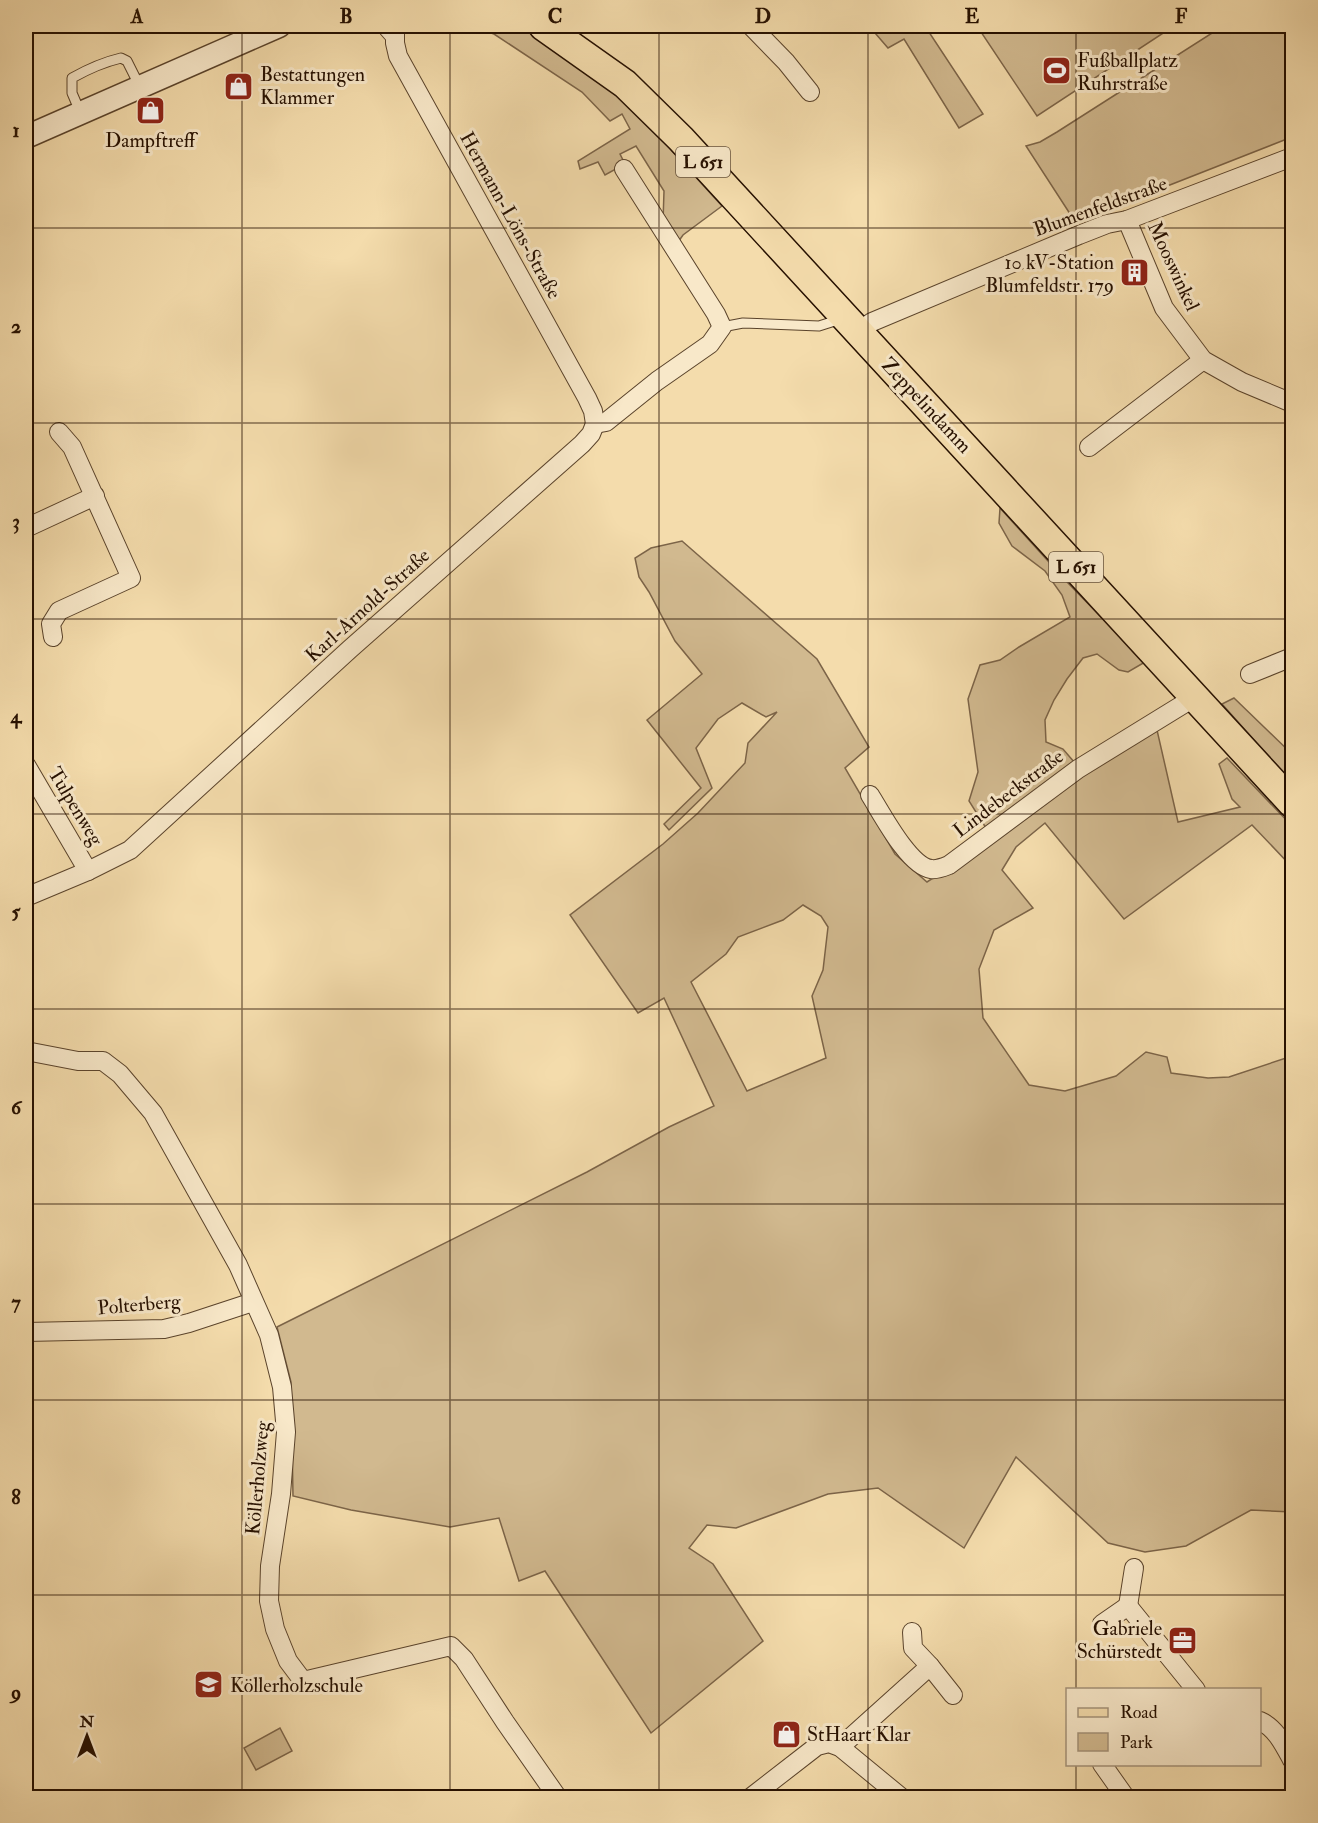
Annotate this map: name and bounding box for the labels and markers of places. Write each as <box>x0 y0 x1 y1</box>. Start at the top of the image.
place label: Fußballplatz Ruhrstraße <box>1077 48 1178 96</box>
sports icon: Fußballplatz Ruhrstraße <box>1040 55 1072 87</box>
place label: Bestattungen Klammer <box>260 62 365 110</box>
shop icon: Bestattungen Klammer <box>223 70 255 102</box>
shop icon: Dampftreff <box>134 94 166 126</box>
place label: Dampftreff <box>105 128 199 154</box>
place label: 10 kV-Station Blumfeldstr. 179 <box>985 250 1114 298</box>
building icon: 10 kV-Station Blumfeldstr. 179 <box>1119 257 1151 289</box>
place label: Gabriele Schürstedt <box>1077 1616 1163 1664</box>
office icon: Gabriele Schürstedt <box>1167 1624 1199 1656</box>
school or university icon: Köllerholzschule <box>193 1669 225 1701</box>
place label: Köllerholzschule <box>230 1673 363 1698</box>
shop icon: StHaart Klar <box>770 1718 802 1750</box>
place label: StHaart Klar <box>807 1722 911 1747</box>

